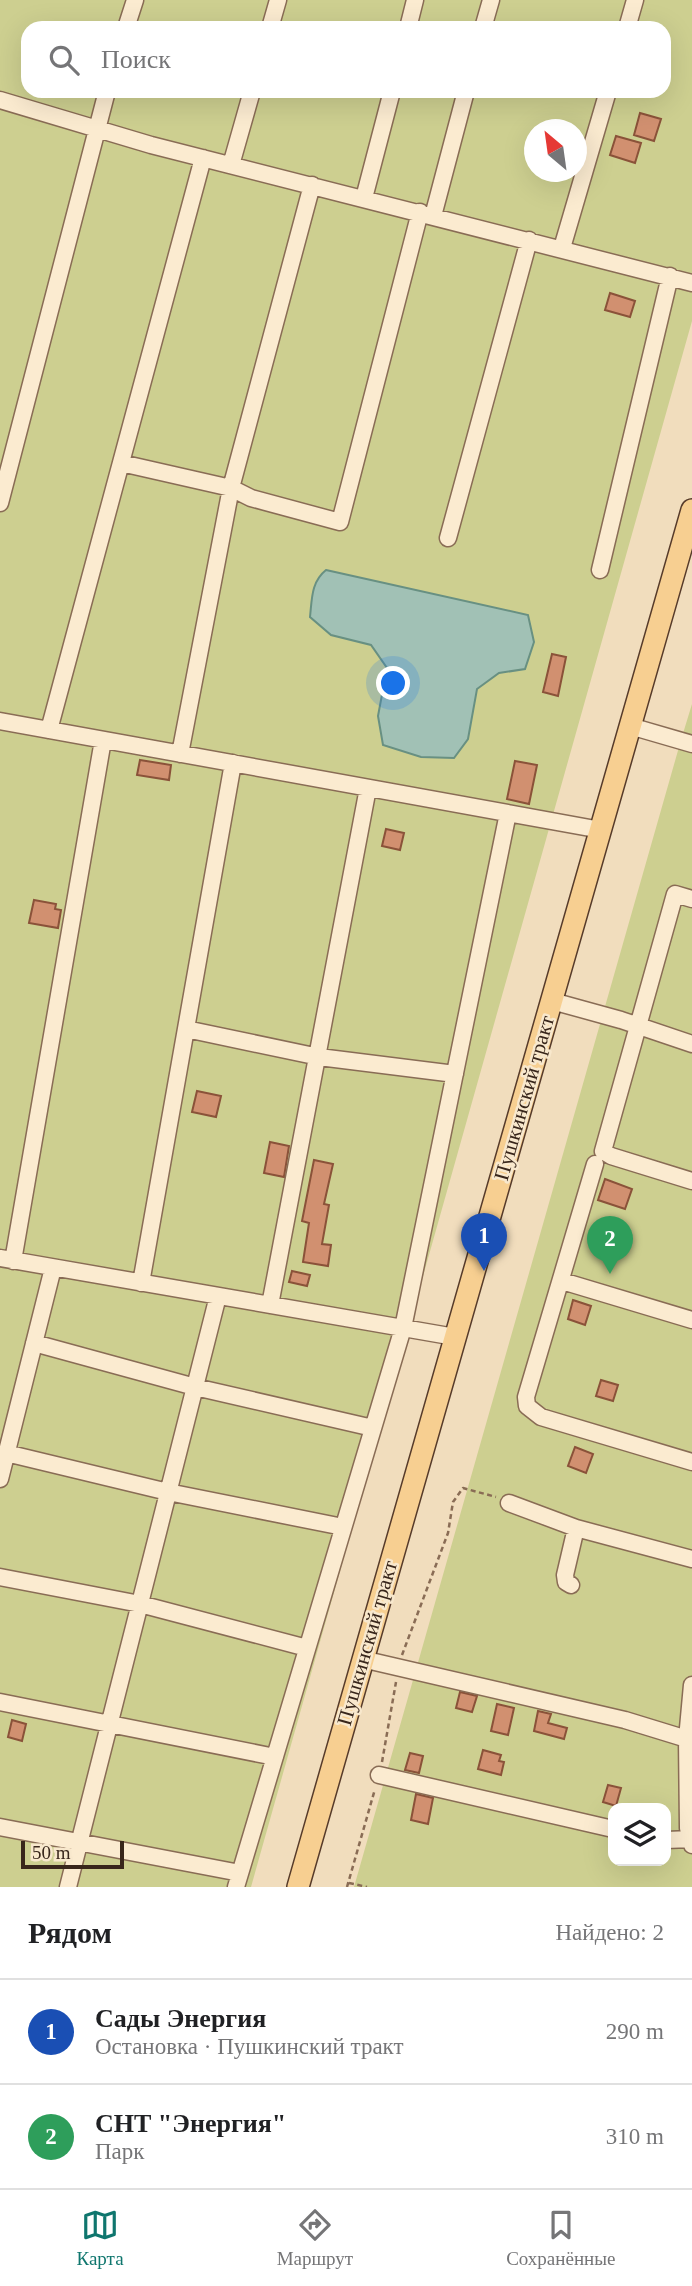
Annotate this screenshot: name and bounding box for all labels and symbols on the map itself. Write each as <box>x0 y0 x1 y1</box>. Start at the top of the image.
north arrow <box>524 119 587 182</box>
your location <box>376 666 410 700</box>
street label: Пушкинский тракт <box>489 1013 559 1183</box>
pin: 1 <box>461 1213 507 1271</box>
pin: 2 <box>587 1216 633 1274</box>
street label: Пушкинский тракт <box>332 1558 402 1728</box>
scale bar <box>21 1838 124 1870</box>

